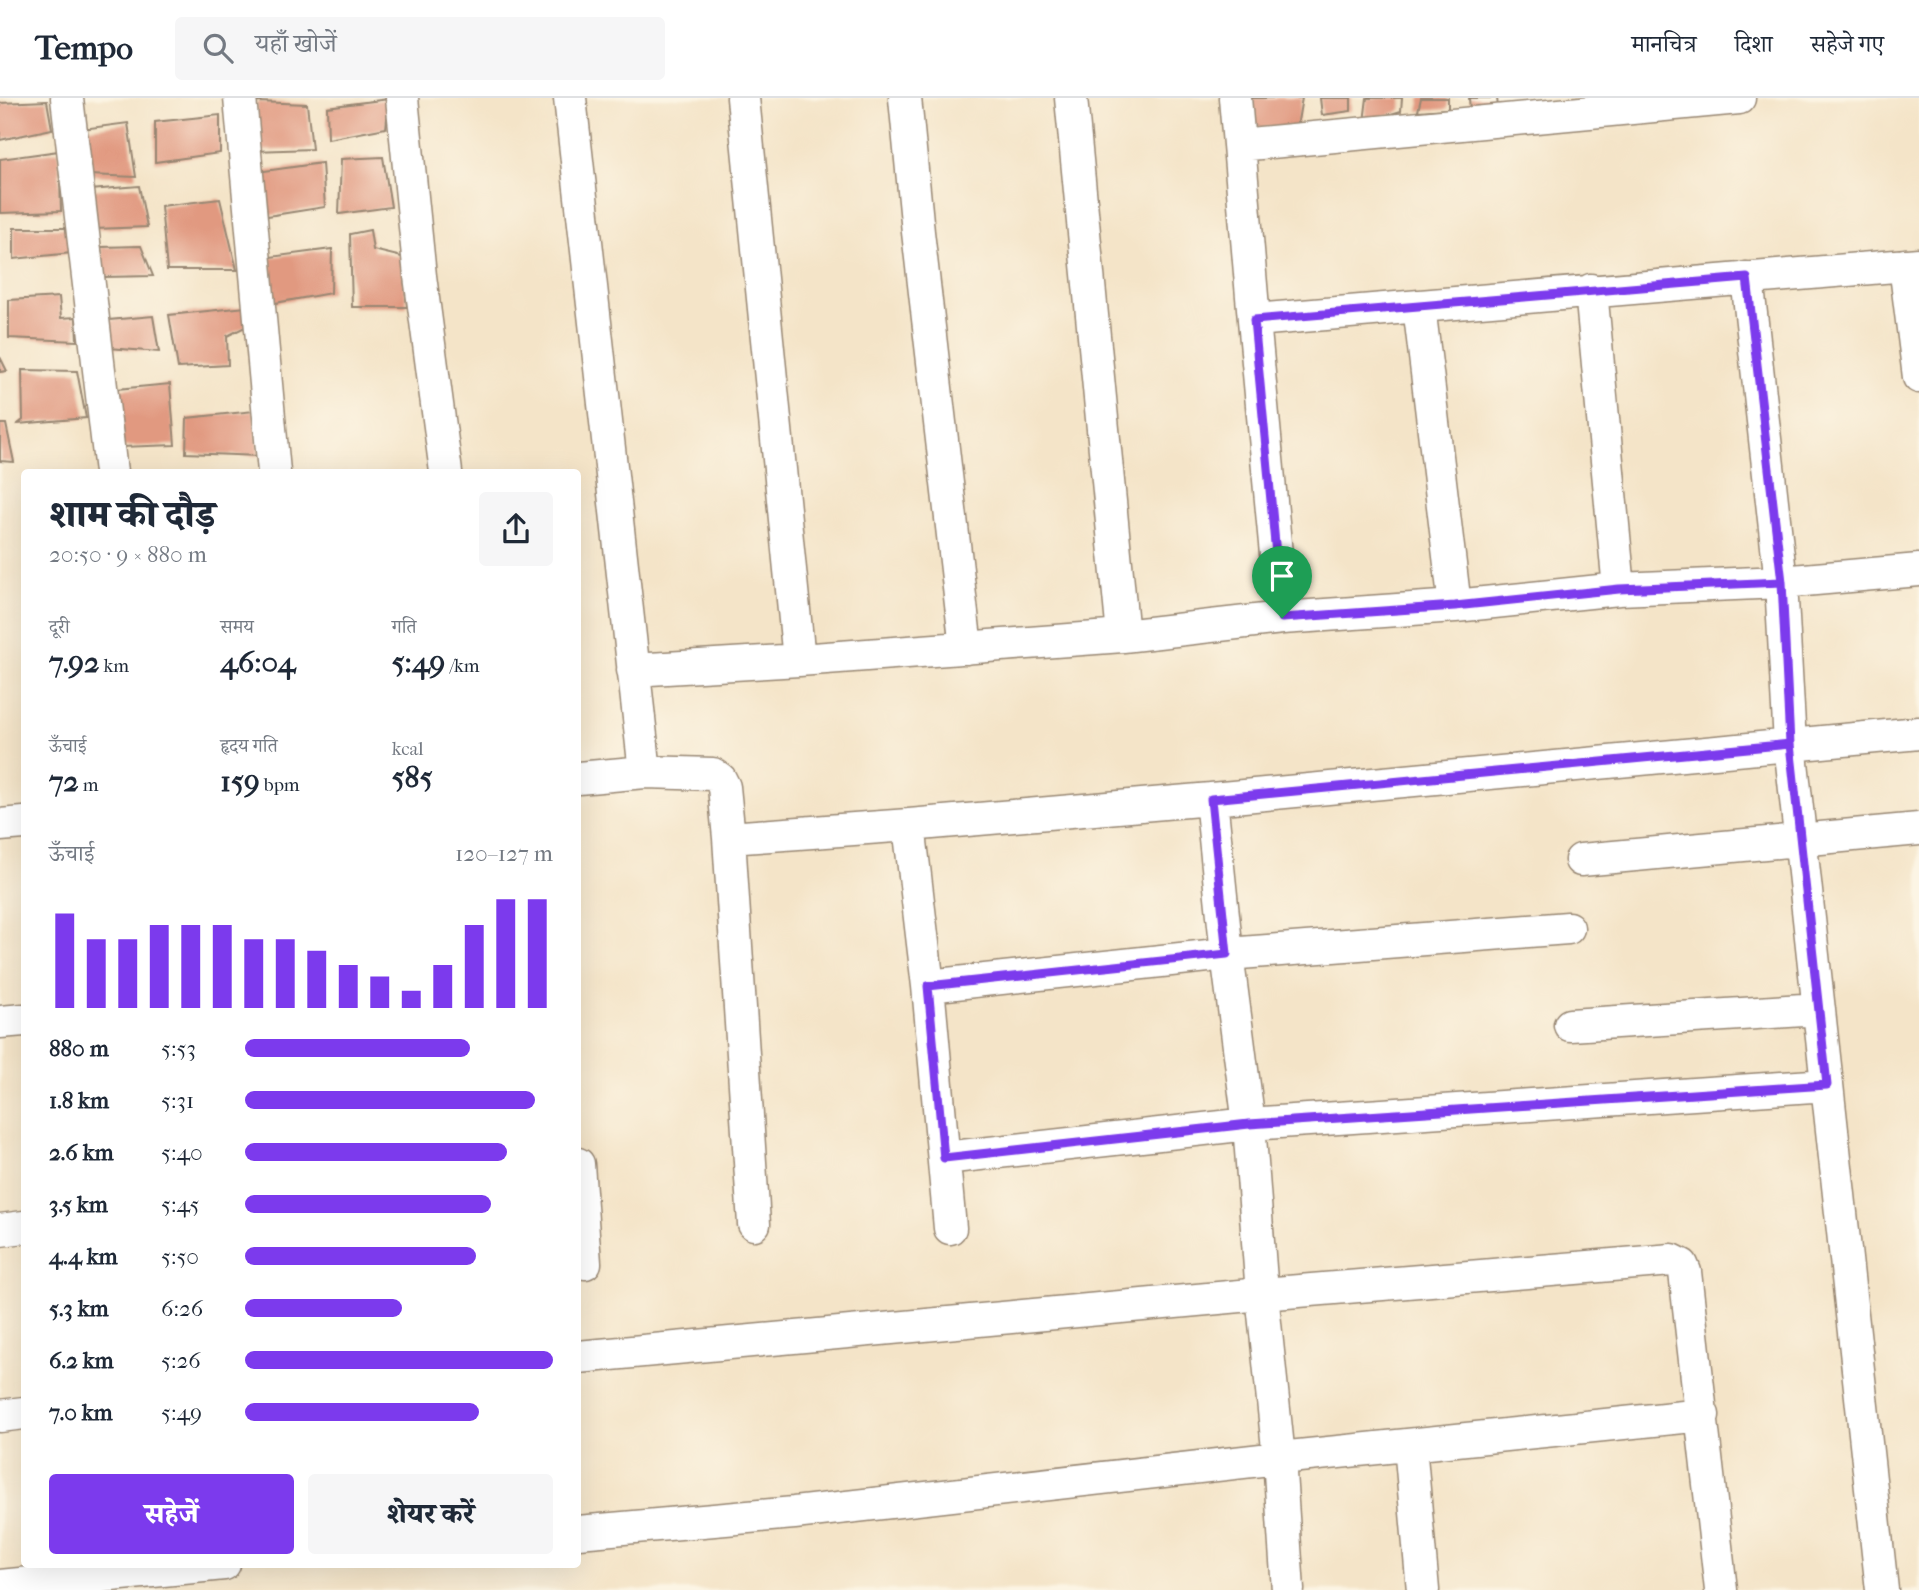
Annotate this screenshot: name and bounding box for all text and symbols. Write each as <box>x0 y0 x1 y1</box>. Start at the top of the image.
search box <box>175 17 665 80</box>
text: यहाँ खोजें <box>255 28 337 59</box>
text: Tempo <box>35 29 133 68</box>
icon: search <box>199 29 237 67</box>
text: मानचित्र <box>1631 30 1696 58</box>
text: दिशा <box>1734 30 1773 58</box>
text: सहेजे गए <box>1811 30 1884 58</box>
text: शाम की दौड़ <box>49 492 215 537</box>
button: share <box>479 492 553 566</box>
text: 20:50 · 9 × 880 m <box>49 541 207 568</box>
pin <box>1252 546 1312 618</box>
icon: arrive <box>1263 557 1301 595</box>
text: दूरी <box>49 616 70 638</box>
text: समय <box>220 616 254 638</box>
text: गति <box>392 616 417 638</box>
text: 7.92 <box>49 645 100 680</box>
text: 46:04 <box>220 645 296 680</box>
text: 5:49 <box>392 645 445 680</box>
text: km <box>100 655 129 677</box>
text: /km <box>445 655 480 677</box>
text: ऊँचाई <box>49 735 86 757</box>
text: हृदय गति <box>220 735 278 757</box>
text: kcal <box>392 738 424 760</box>
text: 585 <box>392 760 433 795</box>
text: 72 <box>49 764 79 799</box>
text: 159 <box>220 764 260 799</box>
text: m <box>79 774 99 796</box>
text: bpm <box>260 774 300 796</box>
text: ऊँचाई <box>49 840 94 867</box>
text: 120–127 m <box>455 840 553 867</box>
text: 880 m <box>49 1035 109 1062</box>
text: 5:53 <box>161 1035 196 1062</box>
text: 1.8 km <box>49 1087 109 1114</box>
text: 5:31 <box>161 1087 194 1114</box>
text: 2.6 km <box>49 1139 114 1166</box>
text: 5:40 <box>161 1139 203 1166</box>
text: 3.5 km <box>49 1191 108 1218</box>
text: 5:45 <box>161 1191 199 1218</box>
text: 4.4 km <box>49 1243 118 1270</box>
text: 5:50 <box>161 1243 199 1270</box>
text: 5.3 km <box>49 1295 109 1322</box>
text: 6:26 <box>161 1295 203 1322</box>
text: 6.2 km <box>49 1347 114 1374</box>
text: 5:26 <box>161 1347 201 1374</box>
text: 7.0 km <box>49 1399 113 1426</box>
text: 5:49 <box>161 1399 202 1426</box>
button: सहेजें <box>49 1474 294 1554</box>
button: शेयर करें <box>308 1474 553 1554</box>

